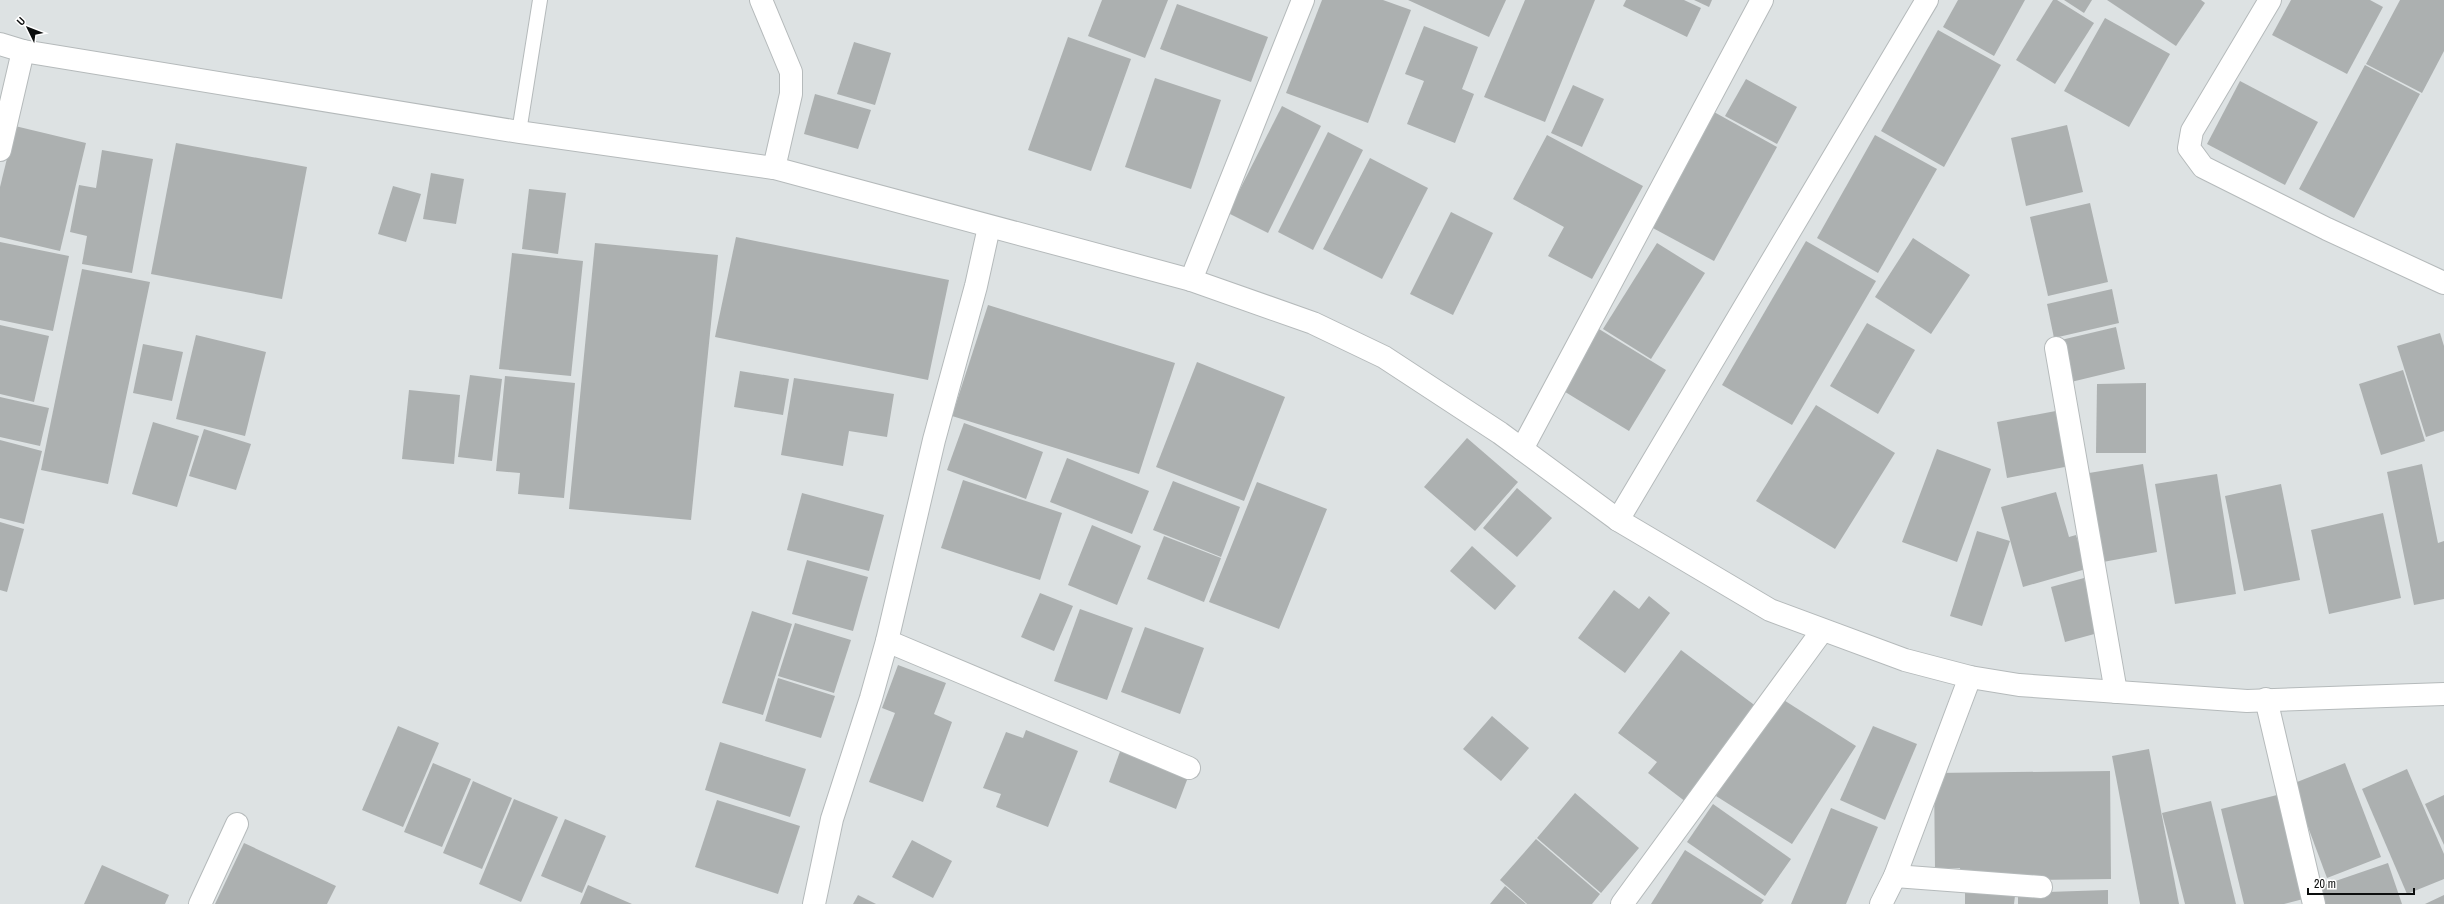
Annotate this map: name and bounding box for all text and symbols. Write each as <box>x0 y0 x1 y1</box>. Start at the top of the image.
north arrow <box>8 8 48 48</box>
text: U <box>13 14 28 28</box>
scale bar <box>2308 870 2414 896</box>
text: 20 m <box>2314 876 2336 892</box>

